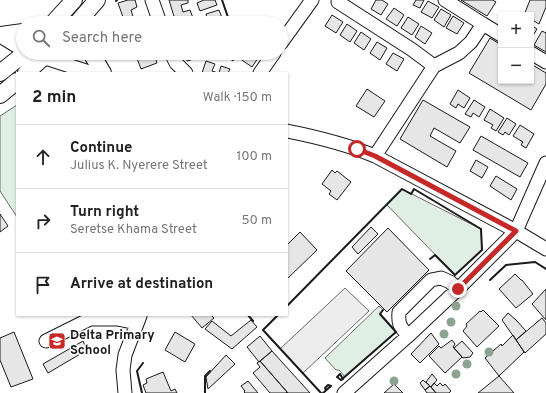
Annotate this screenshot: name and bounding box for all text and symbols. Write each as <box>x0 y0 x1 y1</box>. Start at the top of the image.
map controls <box>498 12 534 84</box>
button: + <box>498 12 534 48</box>
search box <box>16 16 288 60</box>
icon: search <box>30 27 52 49</box>
text: Search here <box>62 29 142 48</box>
button: − <box>498 48 534 84</box>
text: 2 min <box>32 87 76 109</box>
text: Walk · 150 m <box>203 90 272 106</box>
text: Continue <box>70 139 132 158</box>
route start <box>348 140 366 158</box>
icon: ahead <box>32 146 54 168</box>
text: 100 m <box>236 149 272 165</box>
text: Julius K. Nyerere Street <box>70 158 208 174</box>
text: Turn right <box>70 203 139 222</box>
icon: right <box>32 210 54 232</box>
text: 50 m <box>242 213 272 229</box>
text: Seretse Khama Street <box>70 222 197 238</box>
icon: arrive <box>32 274 54 296</box>
text: Arrive at destination <box>70 275 213 294</box>
route end <box>449 280 467 298</box>
place label: Delta Primary School <box>70 328 155 359</box>
school or university icon: Delta Primary School <box>47 331 67 351</box>

